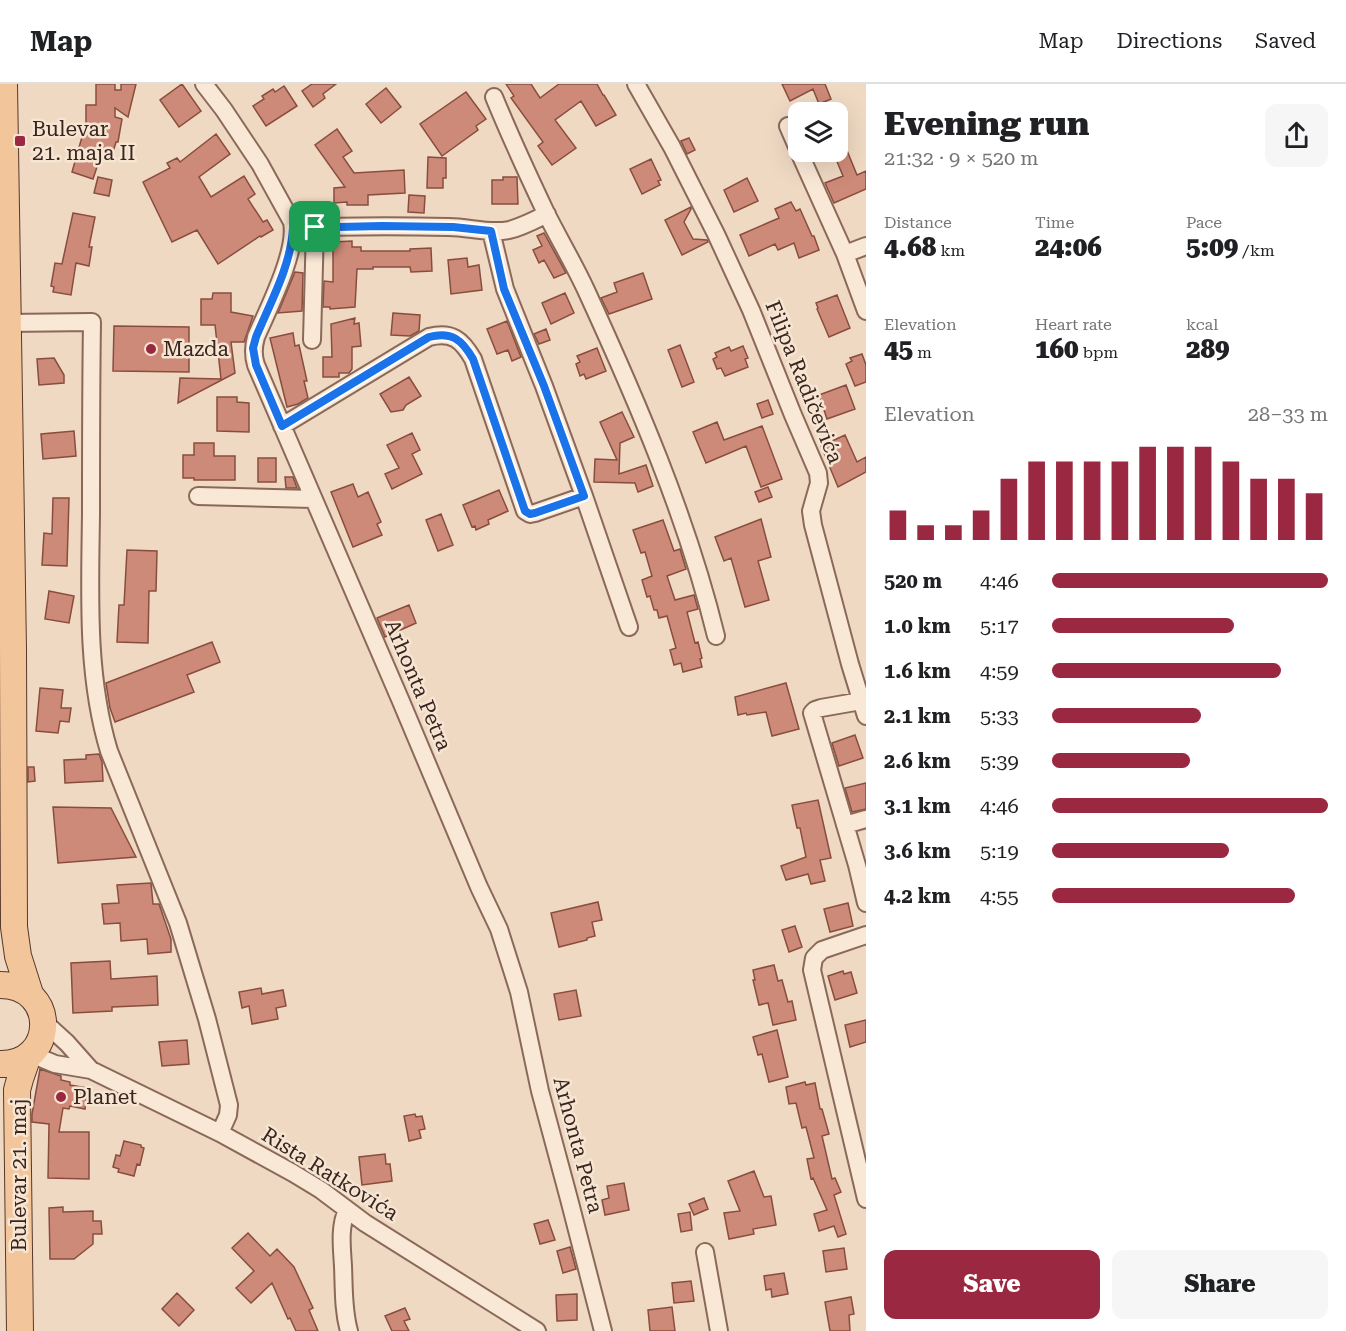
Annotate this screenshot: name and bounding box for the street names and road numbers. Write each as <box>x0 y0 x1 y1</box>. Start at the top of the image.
street label: Filipa Radičevića <box>760 297 848 467</box>
street label: Arhonta Petra <box>380 616 457 755</box>
street label: Arhonta Petra <box>548 1074 608 1216</box>
street label: Bulevar 21. maj <box>7 1099 31 1251</box>
street label: Rista Ratkovića <box>257 1122 403 1226</box>

